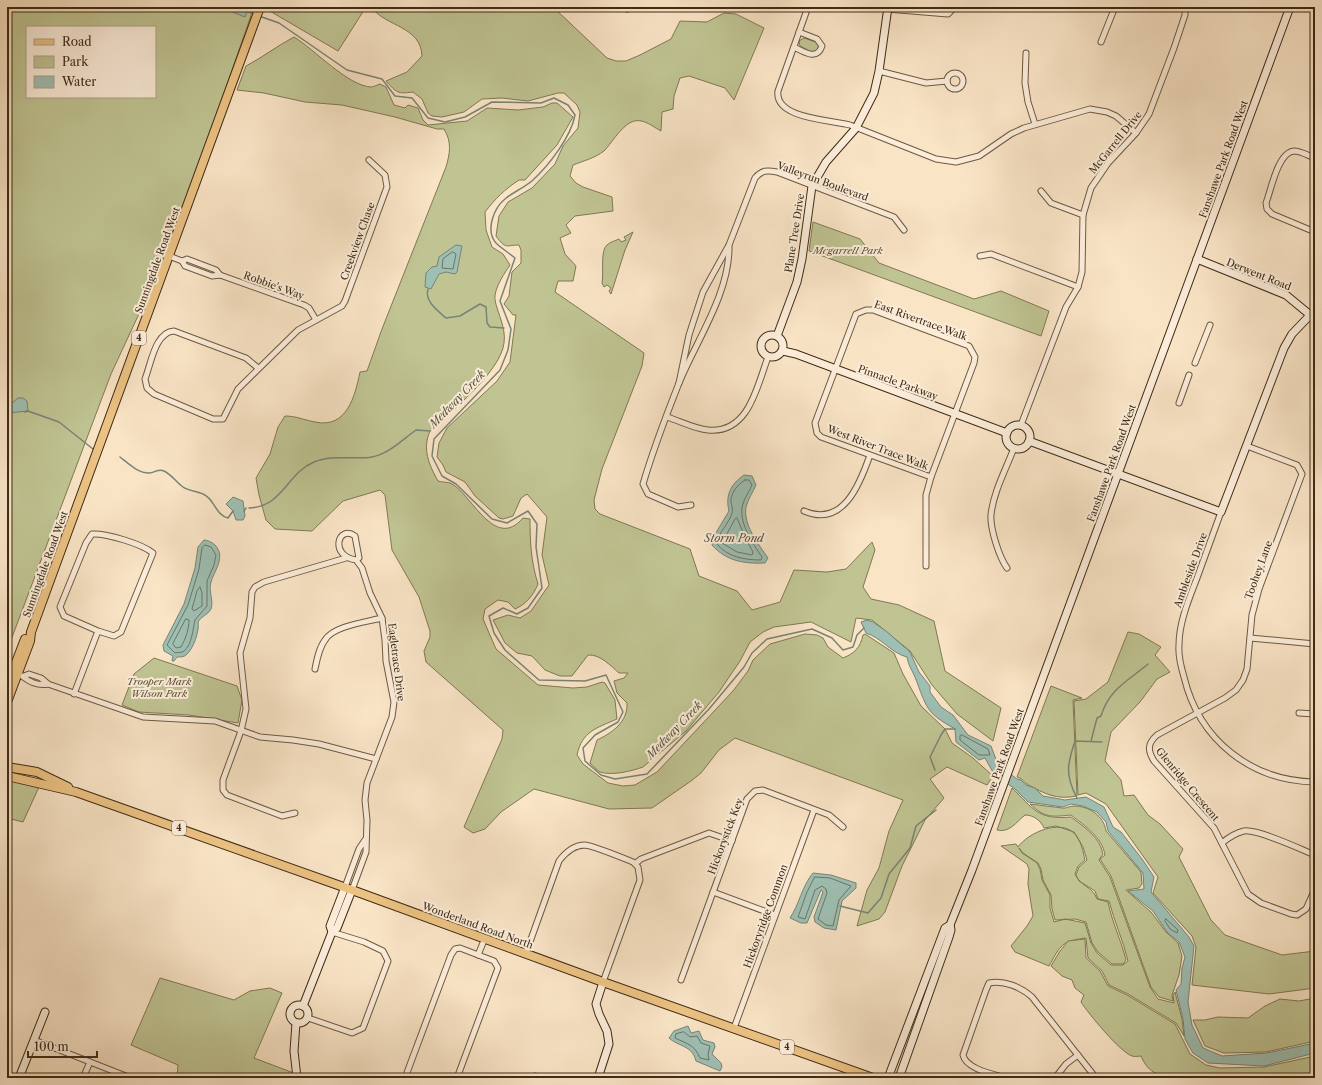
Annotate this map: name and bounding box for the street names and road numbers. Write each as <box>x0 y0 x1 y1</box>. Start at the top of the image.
street label: Fanshawe Park Road West <box>1196 98 1251 220</box>
street label: McGarrell Drive <box>1086 108 1145 176</box>
street label: Valleyrun Boulevard <box>775 159 870 204</box>
street label: Plane Tree Drive <box>782 192 807 274</box>
street label: Creekview Chase <box>337 200 378 282</box>
street label: Sunningdale Road West <box>132 205 183 315</box>
street label: Derwent Road <box>1225 256 1293 293</box>
street label: Robbie's Way <box>242 269 306 303</box>
street label: East Rivertrace Walk <box>873 298 970 344</box>
road number: 4 <box>132 331 146 345</box>
street label: Pinnacle Parkway <box>856 362 940 403</box>
street label: Fanshawe Park Road West <box>1084 402 1139 524</box>
street label: West River Trace Walk <box>825 422 931 473</box>
street label: Sunningdale Road West <box>20 509 71 619</box>
street label: Ambleside Drive <box>1170 530 1210 610</box>
street label: Toohey Lane <box>1242 538 1275 602</box>
street label: Eagletrace Drive <box>385 622 408 702</box>
street label: Fanshawe Park Road West <box>972 706 1027 828</box>
street label: Glenridge Crescent <box>1153 745 1222 824</box>
street label: Hickorystick Key <box>705 796 746 876</box>
road number: 4 <box>172 821 186 835</box>
street label: Hickoryridge Common <box>741 862 791 970</box>
street label: Wonderland Road North <box>420 899 536 952</box>
road number: 4 <box>780 1040 794 1054</box>

